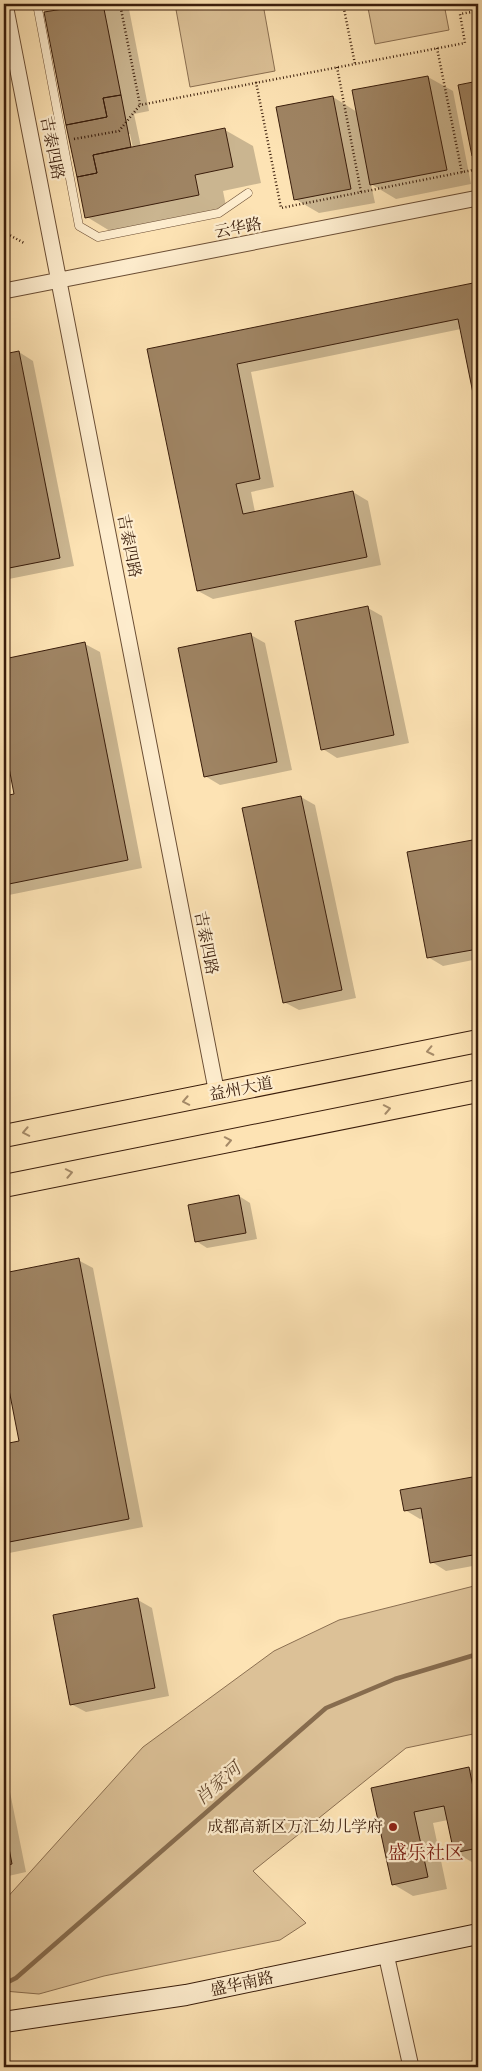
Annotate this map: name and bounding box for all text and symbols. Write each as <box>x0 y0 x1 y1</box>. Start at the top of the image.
street label: 吉泰四路 <box>36 115 68 181</box>
street label: 云华路 <box>213 214 263 242</box>
street label: 吉泰四路 <box>113 513 145 579</box>
street label: 吉泰四路 <box>190 910 222 976</box>
one-way arrow <box>426 1045 435 1055</box>
street label: 益州大道 <box>208 1073 274 1105</box>
one-way arrow <box>181 1095 190 1105</box>
one-way arrow <box>383 1104 392 1115</box>
one-way arrow <box>22 1126 30 1136</box>
one-way arrow <box>224 1136 232 1147</box>
one-way arrow <box>64 1168 73 1179</box>
water label: 肖家河 <box>190 1756 248 1810</box>
place label: 成都高新区万汇幼儿学府 <box>207 1817 383 1837</box>
marker: 成都高新区万汇幼儿学府 <box>387 1821 399 1833</box>
district label: 盛乐社区 <box>388 1841 464 1865</box>
street label: 盛华南路 <box>209 1968 275 2000</box>

